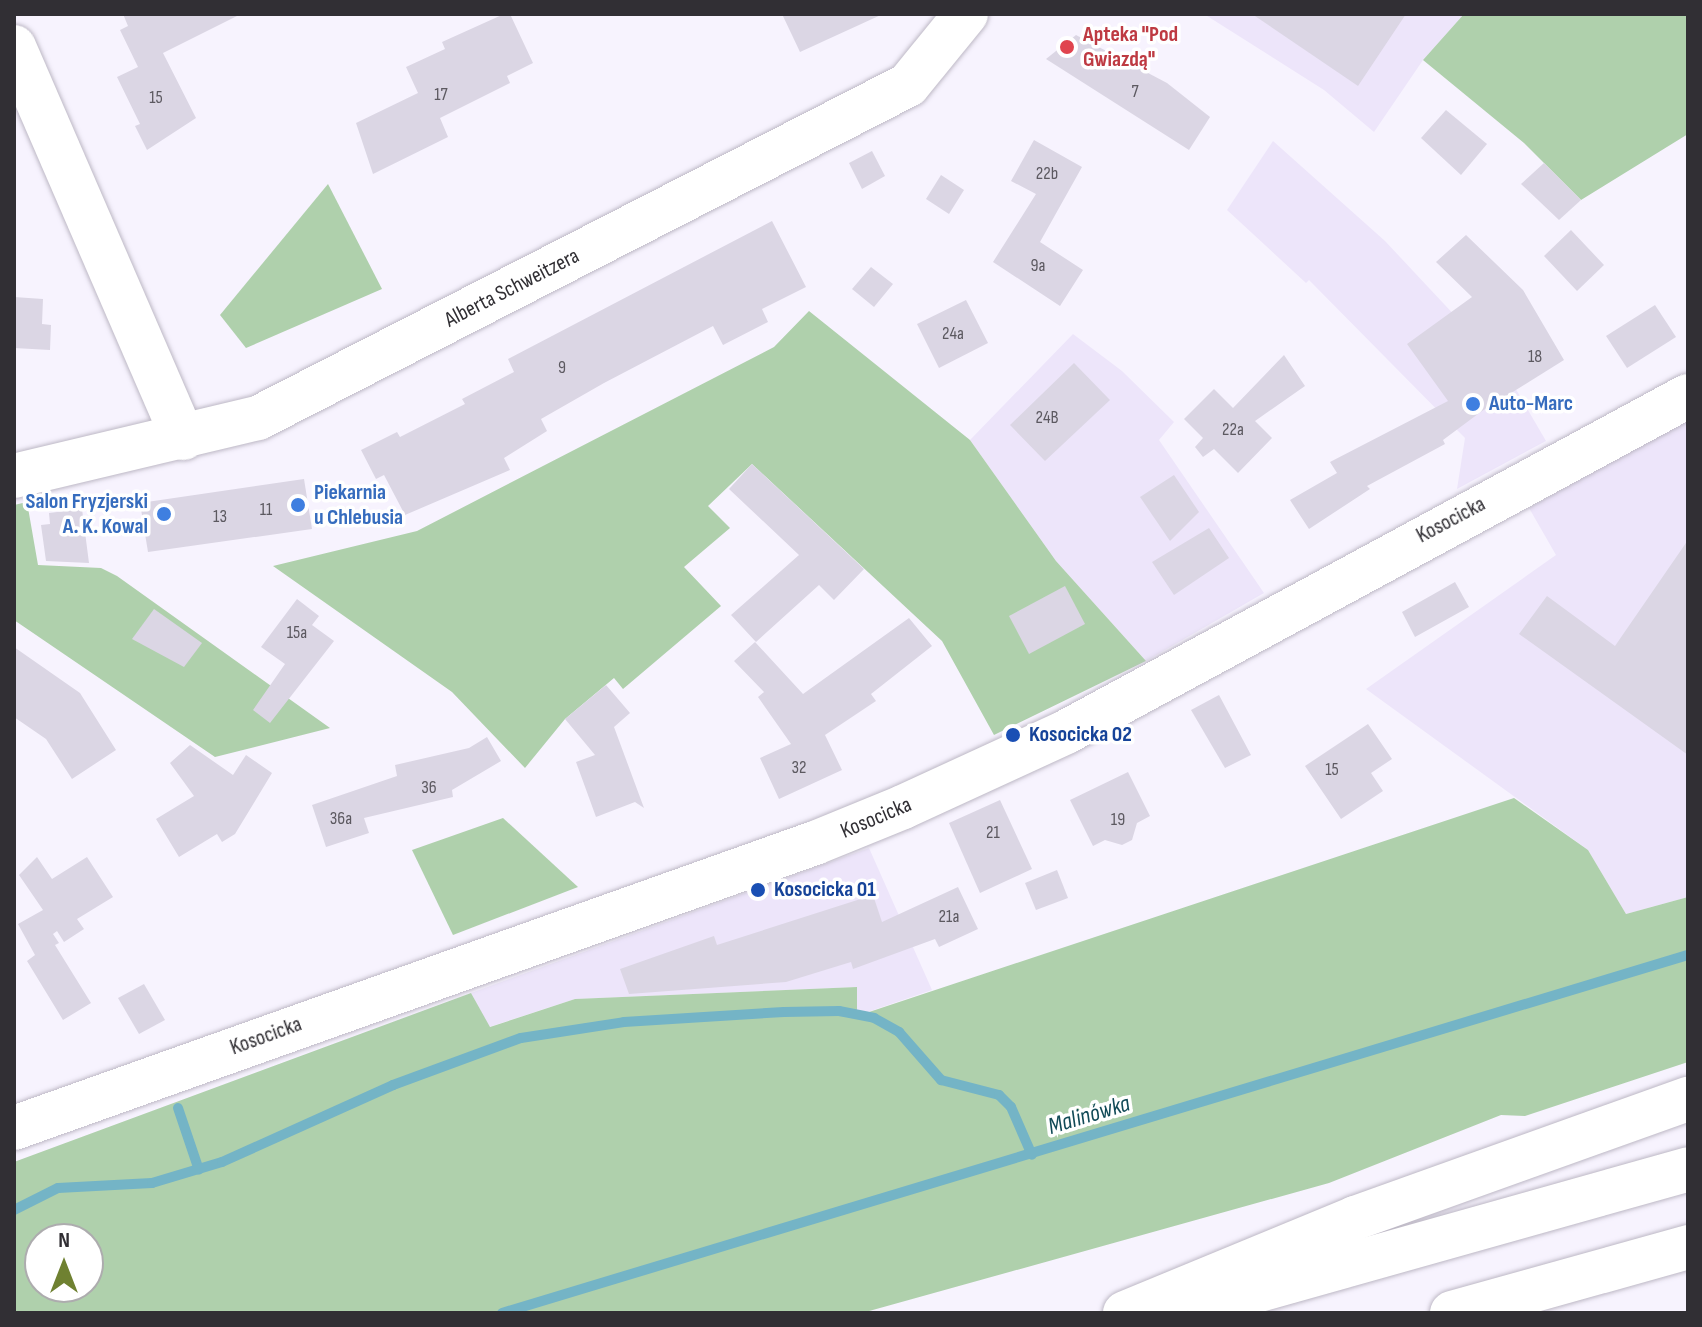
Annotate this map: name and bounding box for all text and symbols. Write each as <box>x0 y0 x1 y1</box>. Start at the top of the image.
place label: Apteka "Pod Gwiazdą" <box>1083 21 1178 72</box>
marker: Apteka "Pod Gwiazdą" <box>1058 38 1076 56</box>
house number: 7 <box>1131 81 1139 103</box>
house number: 17 <box>434 84 448 106</box>
house number: 15 <box>149 87 163 109</box>
house number: 22b <box>1036 163 1058 185</box>
street label: Alberta Schweitzera <box>440 243 584 333</box>
house number: 9a <box>1031 255 1045 277</box>
house number: 24a <box>942 323 964 345</box>
house number: 18 <box>1528 346 1542 368</box>
house number: 9 <box>558 357 566 379</box>
place label: Auto-Marc <box>1489 391 1573 417</box>
marker: Auto-Marc <box>1464 395 1482 413</box>
house number: 24B <box>1036 407 1058 429</box>
house number: 22a <box>1222 419 1244 441</box>
place label: Piekarnia u Chlebusia <box>314 479 403 530</box>
place label: Salon Fryzjerski A. K. Kowal <box>25 488 148 540</box>
street label: Kosocicka <box>1412 491 1490 549</box>
marker: Piekarnia u Chlebusia <box>289 496 307 514</box>
house number: 11 <box>260 499 272 521</box>
marker: Salon Fryzjerski A. K. Kowal <box>155 505 173 523</box>
house number: 13 <box>213 506 227 528</box>
house number: 15a <box>287 622 307 644</box>
place label: Kosocicka 02 <box>1029 722 1132 748</box>
marker: Kosocicka 02 <box>1004 726 1022 744</box>
house number: 32 <box>792 757 806 779</box>
house number: 15 <box>1325 759 1339 781</box>
house number: 36 <box>421 777 437 799</box>
street label: Kosocicka <box>837 791 915 845</box>
house number: 36a <box>330 808 352 830</box>
house number: 19 <box>1111 809 1125 831</box>
house number: 21 <box>986 822 1000 844</box>
place label: Kosocicka 01 <box>774 877 876 903</box>
marker: Kosocicka 01 <box>749 881 767 899</box>
house number: 21a <box>939 906 959 928</box>
street label: Kosocicka <box>227 1011 305 1061</box>
water label: Malinówka <box>1045 1089 1133 1141</box>
north arrow <box>24 1223 104 1303</box>
text: N <box>58 1227 70 1254</box>

